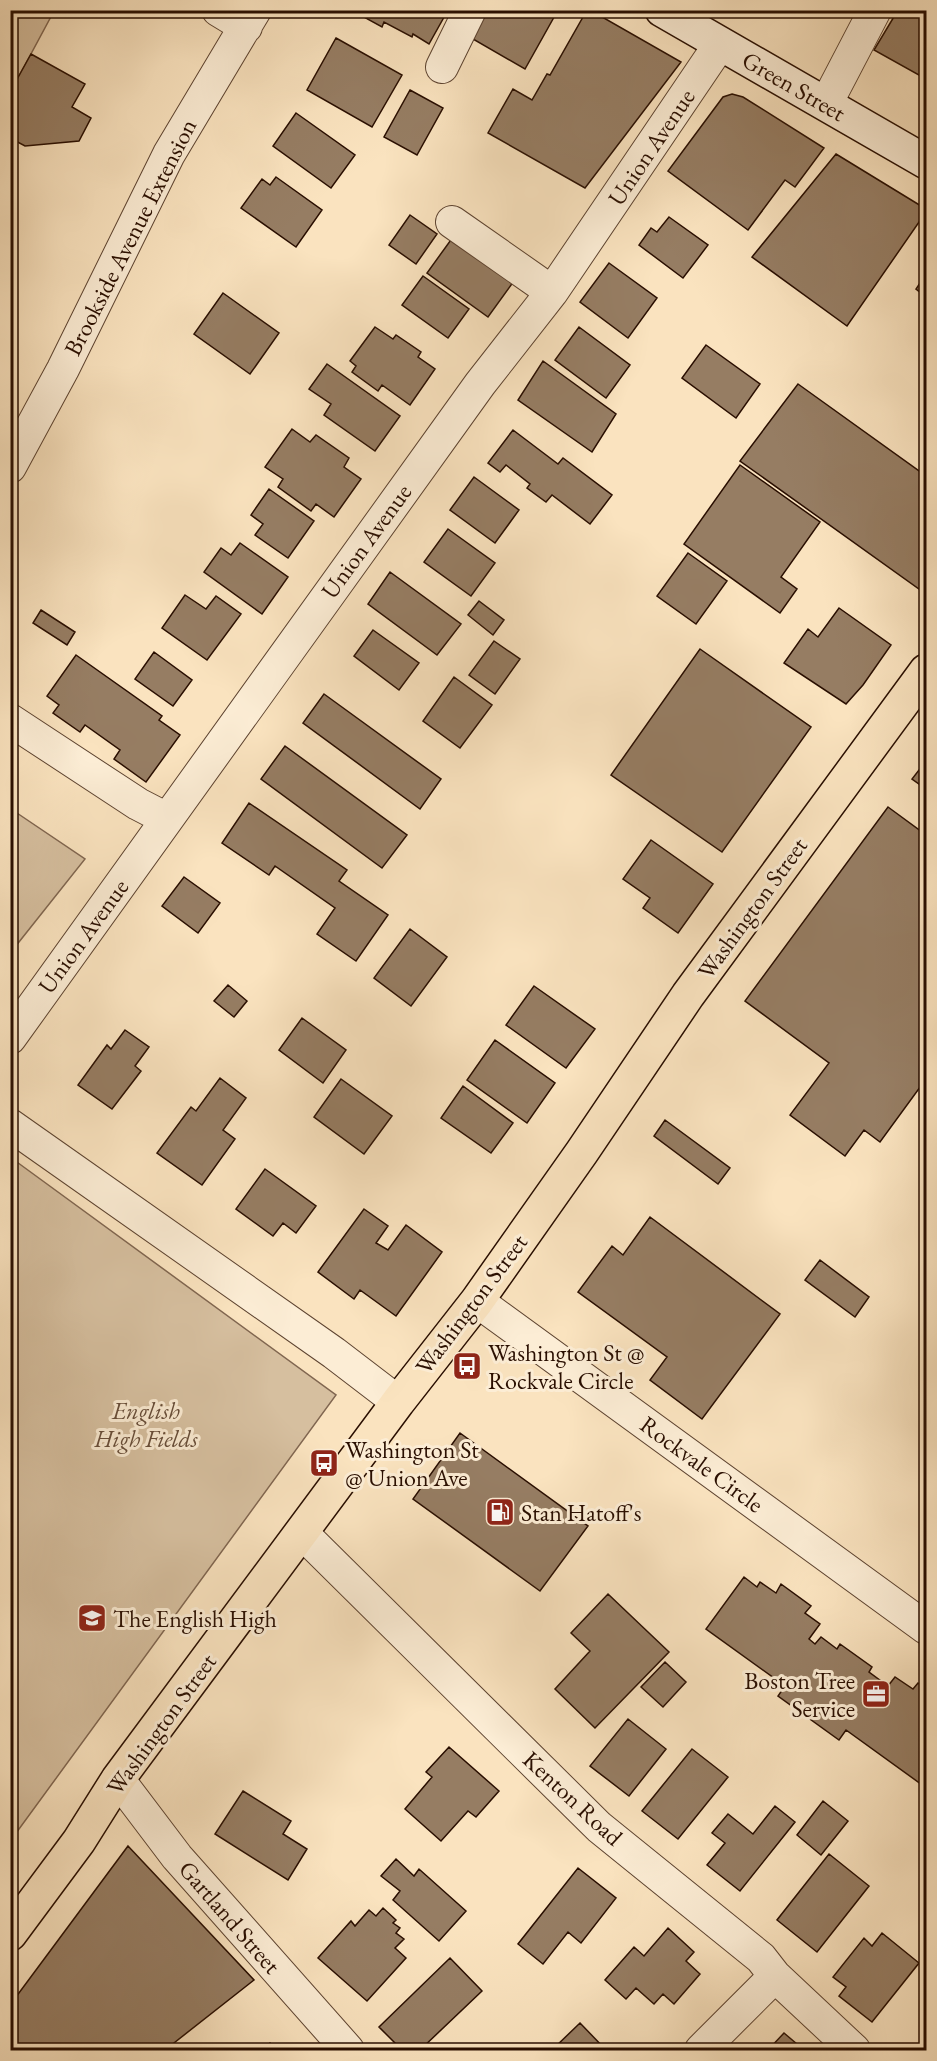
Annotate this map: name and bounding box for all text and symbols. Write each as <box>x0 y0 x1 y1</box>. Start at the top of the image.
street label: Green Street <box>737 44 852 128</box>
street label: Union Avenue <box>601 83 701 211</box>
street label: Brookside Avenue Extension <box>57 113 203 361</box>
street label: Union Avenue <box>314 477 418 605</box>
street label: Washington Street <box>690 831 814 985</box>
street label: Union Avenue <box>31 872 135 1000</box>
street label: Washington Street <box>408 1227 534 1380</box>
place label: Washington St @ Rockvale Circle <box>488 1337 645 1396</box>
bus stop icon: Washington St @ Rockvale Circle <box>451 1350 483 1382</box>
park label: English High Fields <box>93 1395 198 1454</box>
street label: Rockvale Circle <box>634 1409 770 1519</box>
place label: Washington St @ Union Ave <box>345 1434 479 1493</box>
bus stop icon: Washington St @ Union Ave <box>308 1447 340 1479</box>
fuel station icon: Stan Hatoff's <box>484 1496 516 1528</box>
place label: Stan Hatoff's <box>521 1497 642 1528</box>
school or university icon: The English High <box>76 1602 108 1634</box>
place label: The English High <box>113 1603 277 1634</box>
street label: Washington Street <box>99 1647 223 1801</box>
place label: Boston Tree Service <box>744 1665 855 1724</box>
office icon: Boston Tree Service <box>860 1678 892 1710</box>
street label: Kenton Road <box>517 1744 630 1853</box>
street label: Gartland Street <box>172 1854 288 1980</box>

